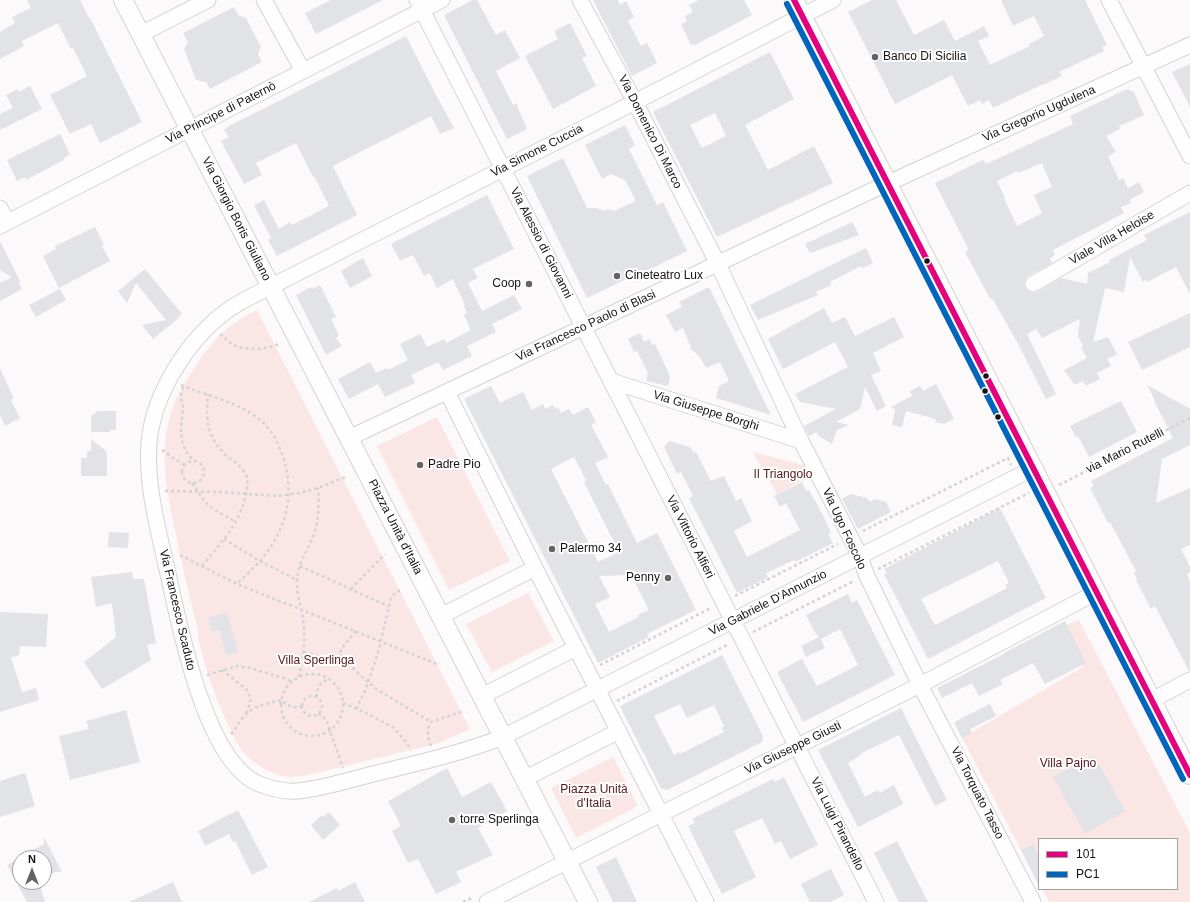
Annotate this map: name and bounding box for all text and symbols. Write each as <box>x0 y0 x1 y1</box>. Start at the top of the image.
place label: Banco Di Sicilia <box>883 50 966 64</box>
marker: Banco Di Sicilia <box>870 52 880 62</box>
street label: Via Domenico Di Marco <box>615 73 685 191</box>
street label: Via Principe di Paternò <box>163 79 279 147</box>
street label: Via Gregorio Ugdulena <box>980 83 1098 145</box>
street label: Via Simone Cuccia <box>489 122 585 180</box>
street label: Via Giorgio Boris Giuliano <box>198 155 274 283</box>
street label: Via Alessio di Giovanni <box>507 185 575 301</box>
street label: Viale Villa Heloise <box>1067 208 1157 268</box>
unlabelled marker <box>922 256 932 266</box>
place label: Cineteatro Lux <box>625 269 703 283</box>
marker: Cineteatro Lux <box>612 271 622 281</box>
place label: Coop <box>492 277 521 291</box>
marker: Coop <box>524 279 534 289</box>
street label: Via Francesco Paolo di Blasi <box>514 287 658 365</box>
unlabelled marker <box>981 371 991 381</box>
unlabelled marker <box>980 386 990 396</box>
street label: Via Giuseppe Borghi <box>651 388 761 434</box>
unlabelled marker <box>993 412 1003 422</box>
street label: via Mario Rutelli <box>1084 425 1166 477</box>
place label: Padre Pio <box>428 458 481 472</box>
marker: Padre Pio <box>415 460 425 470</box>
park label: Il Triangolo <box>754 468 812 482</box>
street label: Piazza Unità d'Italia <box>365 477 425 577</box>
street label: Via Ugo Foscolo <box>819 486 869 572</box>
street label: Via Vittorio Alfieri <box>663 493 717 581</box>
place label: Palermo 34 <box>560 542 621 556</box>
marker: Palermo 34 <box>547 544 557 554</box>
street label: Via Francesco Scaduto <box>156 548 198 672</box>
street label: Via Gabriele D'Annunzio <box>707 567 829 639</box>
place label: Penny <box>626 571 660 585</box>
marker: Penny <box>663 573 673 583</box>
park label: Villa Sperlinga <box>278 654 354 668</box>
street label: Via Giuseppe Giusti <box>742 718 844 778</box>
street label: Via Torquato Tasso <box>947 744 1007 842</box>
park label: Villa Pajno <box>1040 757 1096 771</box>
street label: Via Luigi Pirandello <box>807 775 867 873</box>
park label: Piazza Unità d'Italia <box>560 783 628 811</box>
place label: torre Sperlinga <box>460 813 539 827</box>
marker: torre Sperlinga <box>447 815 457 825</box>
legend <box>1038 838 1178 890</box>
text: 101 <box>1076 847 1096 861</box>
north arrow <box>12 850 52 890</box>
text: N <box>28 853 36 865</box>
text: PC1 <box>1076 867 1099 881</box>

